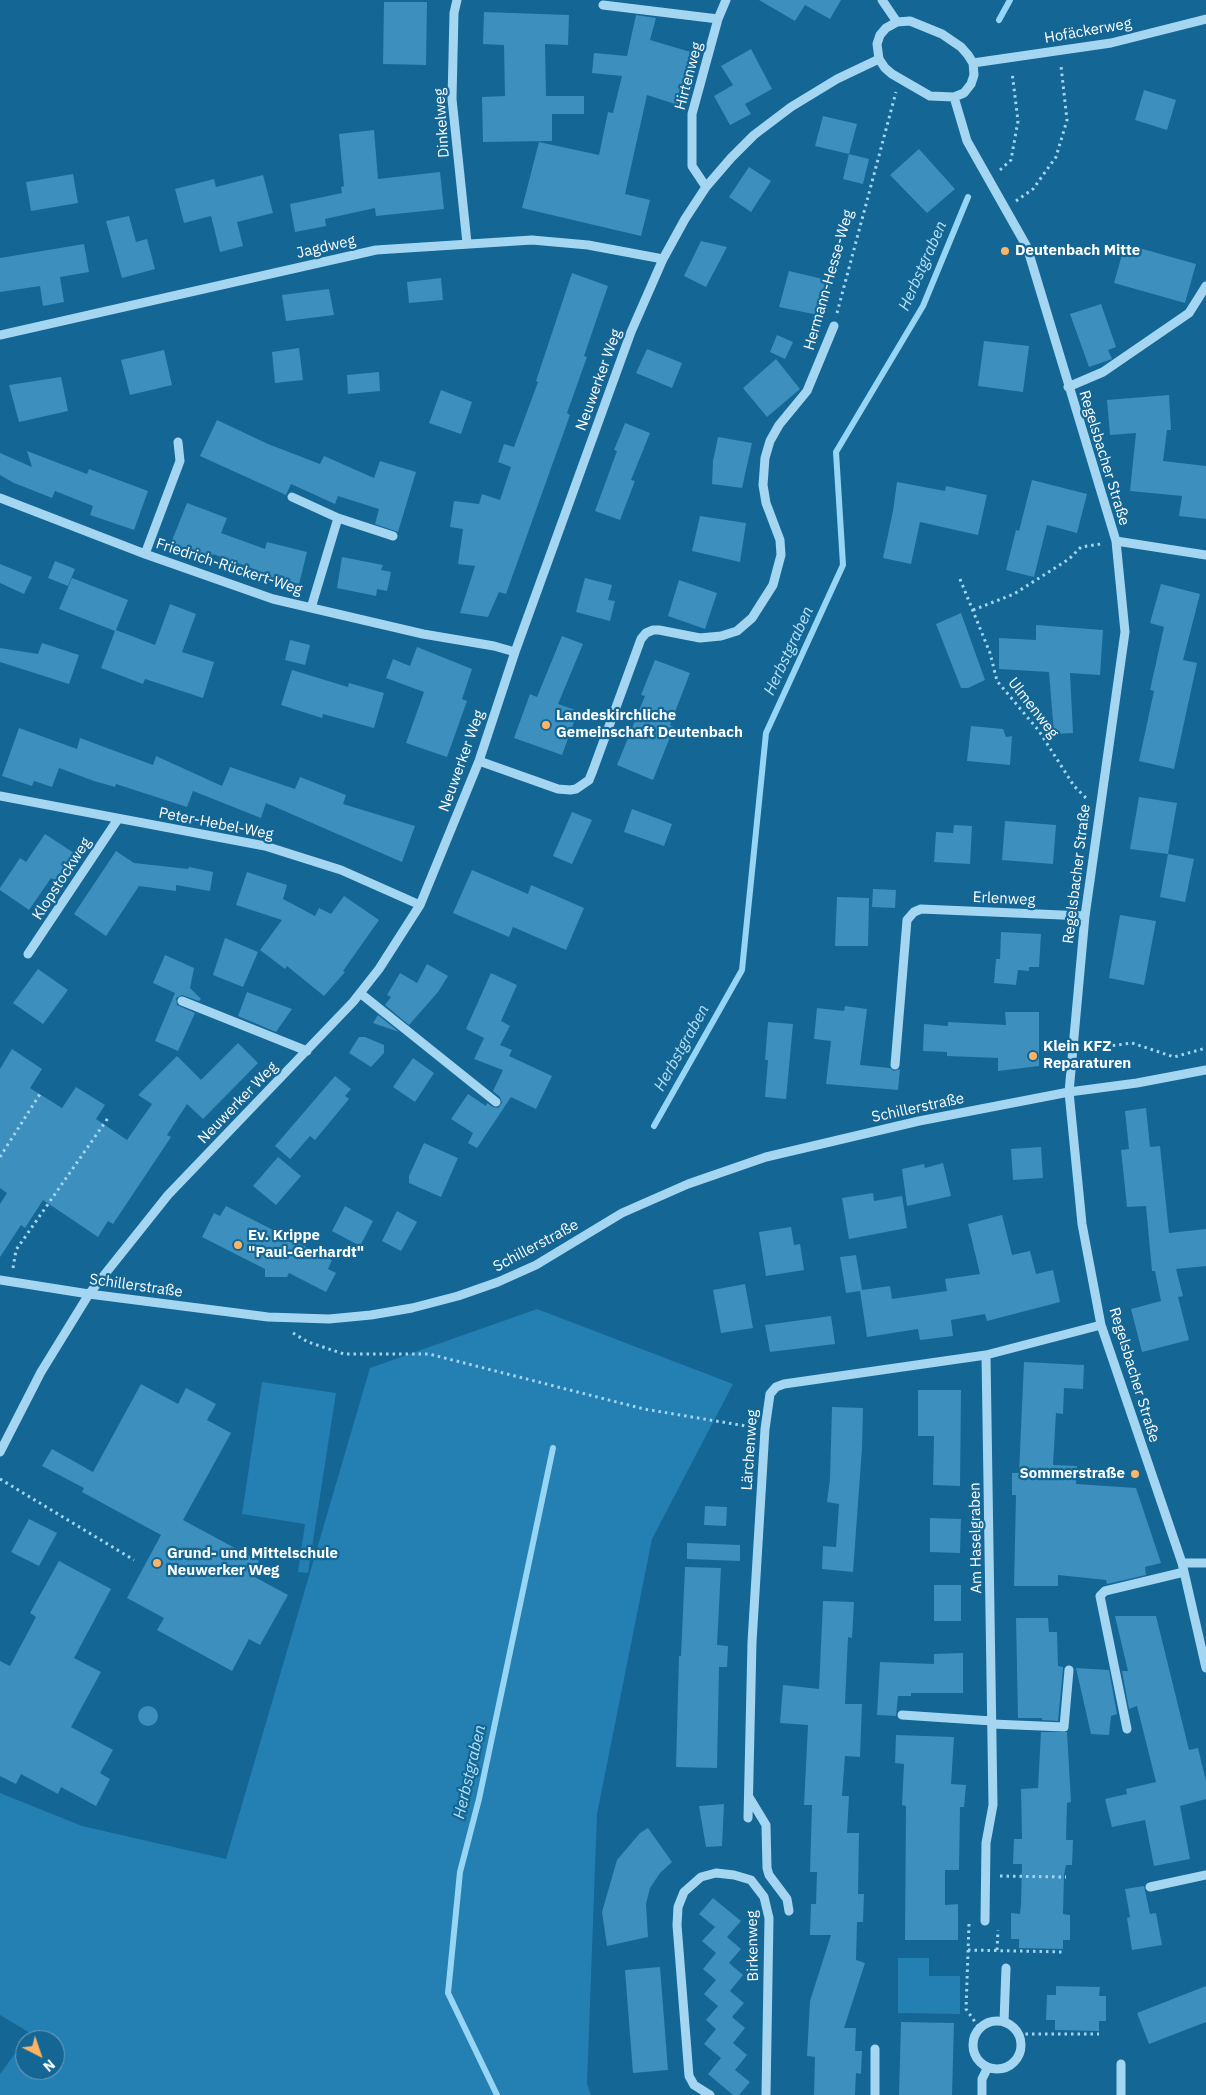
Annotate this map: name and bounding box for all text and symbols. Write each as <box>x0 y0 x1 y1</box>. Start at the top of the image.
street label: Hofäckerweg <box>1043 14 1133 48</box>
street label: Hirtenweg <box>671 40 707 112</box>
street label: Dinkelweg <box>431 88 453 158</box>
street label: Hermann-Hesse-Weg <box>800 208 858 352</box>
water label: Herbstgraben <box>895 218 951 314</box>
street label: Jagdweg <box>295 232 357 262</box>
place label: Deutenbach Mitte <box>1015 242 1140 260</box>
marker: Deutenbach Mitte <box>999 245 1011 257</box>
street label: Neuwerker Weg <box>572 327 626 433</box>
street label: Regelsbacher Straße <box>1075 388 1133 528</box>
street label: Friedrich-Rückert-Weg <box>154 535 304 599</box>
water label: Herbstgraben <box>760 604 818 698</box>
street label: Ulmenweg <box>1004 674 1062 742</box>
place label: Landeskirchliche Gemeinschaft Deutenbach <box>556 707 743 742</box>
street label: Neuwerker Weg <box>435 708 489 814</box>
marker: Landeskirchliche Gemeinschaft Deutenbach <box>540 719 552 731</box>
street label: Regelsbacher Straße <box>1060 803 1094 945</box>
street label: Peter-Hebel-Weg <box>157 804 275 844</box>
street label: Klopstockweg <box>29 834 95 924</box>
street label: Erlenweg <box>972 888 1036 910</box>
water label: Herbstgraben <box>650 1001 714 1095</box>
place label: Klein KFZ Reparaturen <box>1043 1038 1131 1073</box>
marker: Klein KFZ Reparaturen <box>1027 1050 1039 1062</box>
street label: Neuwerker Weg <box>194 1058 282 1148</box>
street label: Schillerstraße <box>870 1089 966 1127</box>
street label: Schillerstraße <box>490 1216 582 1276</box>
place label: Ev. Krippe "Paul-Gerhardt" <box>248 1227 364 1262</box>
marker: Ev. Krippe "Paul-Gerhardt" <box>232 1239 244 1251</box>
street label: Schillerstraße <box>88 1271 184 1301</box>
street label: Regelsbacher Straße <box>1105 1305 1163 1445</box>
street label: Lärchenweg <box>738 1409 762 1491</box>
place label: Sommerstraße <box>1019 1465 1125 1483</box>
marker: Sommerstraße <box>1129 1468 1141 1480</box>
street label: Am Haselgraben <box>966 1482 986 1594</box>
place label: Grund- und Mittelschule Neuwerker Weg <box>167 1545 338 1580</box>
marker: Grund- und Mittelschule Neuwerker Weg <box>151 1557 163 1569</box>
water label: Herbstgraben <box>450 1723 490 1821</box>
street label: Birkenweg <box>743 1910 763 1982</box>
north arrow <box>15 2030 65 2080</box>
text: N <box>39 2055 59 2076</box>

